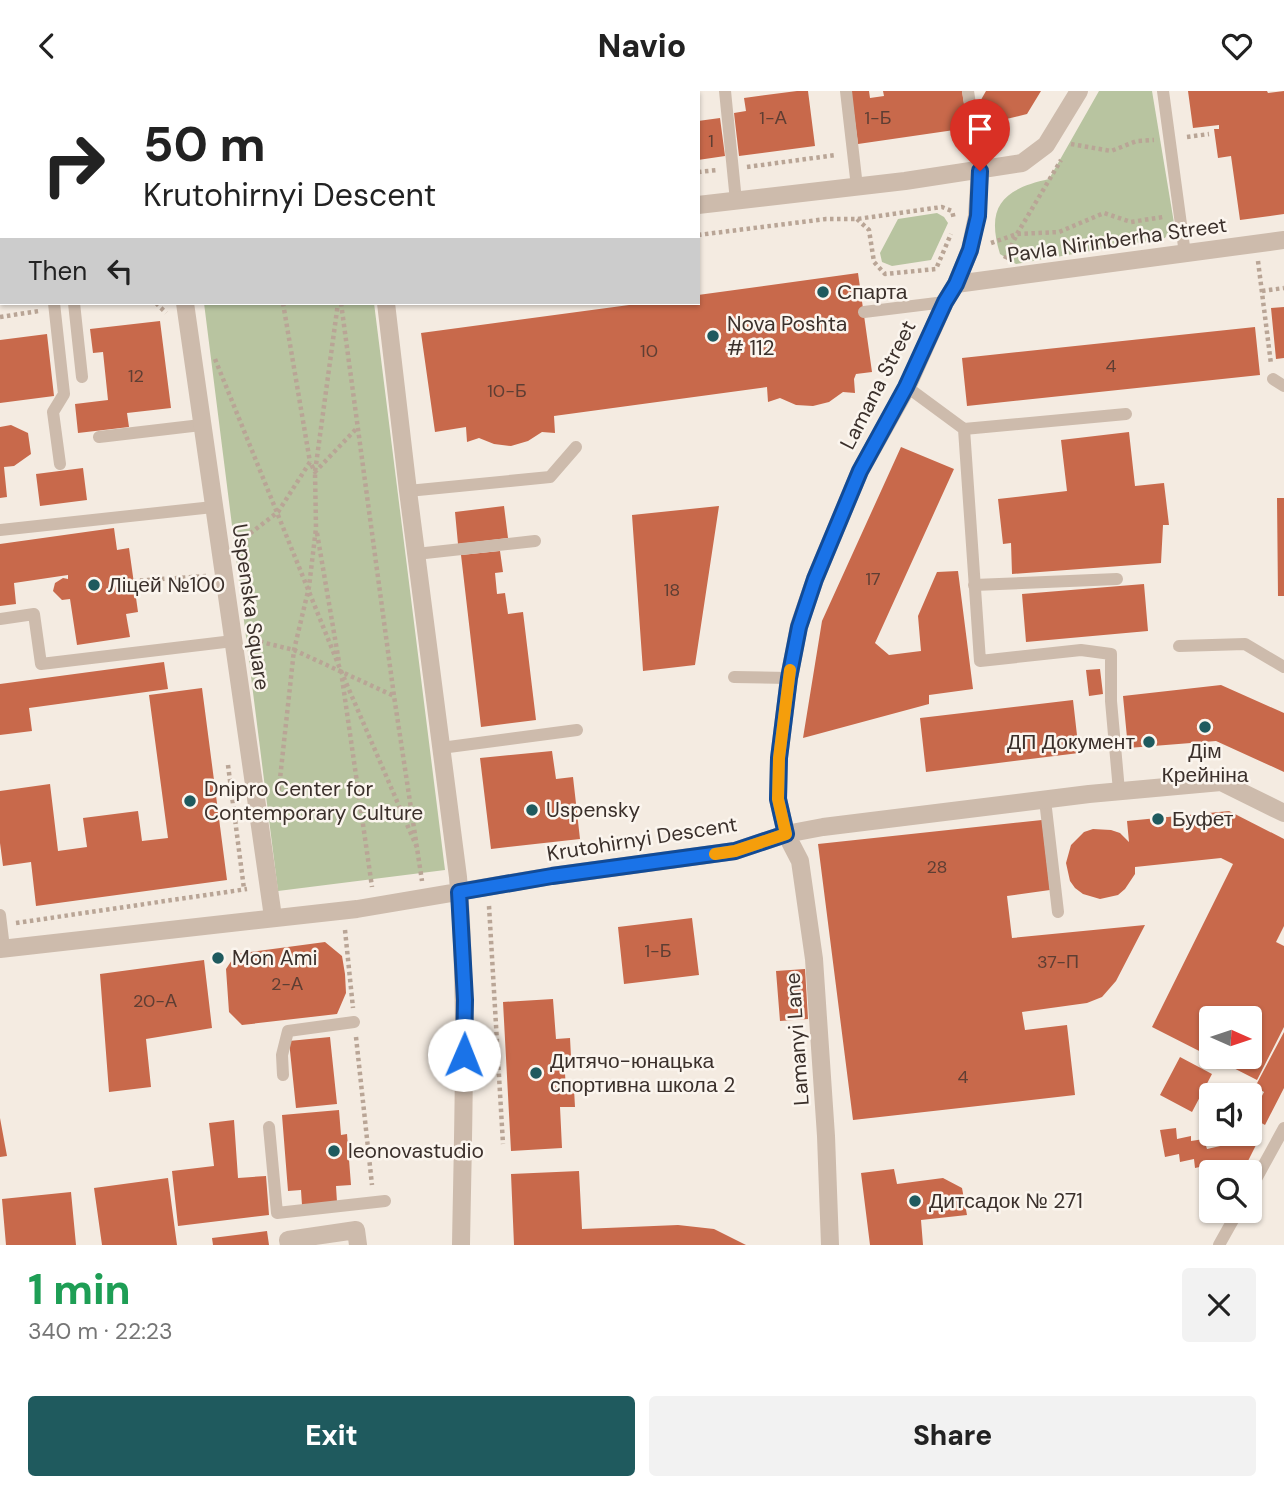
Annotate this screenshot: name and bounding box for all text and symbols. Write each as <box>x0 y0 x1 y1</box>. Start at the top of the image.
text: Navio <box>598 25 686 67</box>
icon: back <box>28 27 66 65</box>
icon: heart <box>1218 27 1256 65</box>
pin <box>950 99 1010 171</box>
house number: 1-А <box>759 106 787 130</box>
house number: 1-Б <box>864 106 892 130</box>
icon: arrive <box>961 110 999 148</box>
text: 50 m <box>143 112 266 176</box>
icon: right <box>28 119 119 210</box>
house number: 1 <box>708 129 714 153</box>
text: Krutohirnyi Descent <box>143 174 436 216</box>
street label: Pavla Nirinberha Street <box>1005 211 1229 269</box>
icon: left <box>101 252 139 290</box>
text: Then <box>28 254 87 288</box>
place label: Спарта <box>837 278 908 306</box>
marker: Спарта <box>815 284 831 300</box>
place label: Nova Poshta # 112 <box>727 310 847 362</box>
street label: Lamana Street <box>833 316 923 454</box>
marker: Nova Poshta # 112 <box>705 328 721 344</box>
house number: 10 <box>640 339 658 363</box>
house number: 4 <box>1106 354 1117 378</box>
house number: 12 <box>128 364 144 388</box>
house number: 10-Б <box>487 379 527 403</box>
street label: Uspenska Square <box>225 522 277 692</box>
house number: 17 <box>865 567 881 591</box>
place label: Ліцей №100 <box>108 571 225 599</box>
marker: Ліцей №100 <box>86 577 102 593</box>
house number: 18 <box>664 578 680 602</box>
marker: Дім Крейніна <box>1197 719 1213 735</box>
place label: ДП Документ <box>1007 728 1135 756</box>
marker: ДП Документ <box>1141 734 1157 750</box>
place label: Дім Крейніна <box>1162 737 1249 789</box>
place label: Dnipro Center for Contemporary Culture <box>204 775 423 827</box>
marker: Dnipro Center for Contemporary Culture <box>182 793 198 809</box>
place label: Uspensky <box>546 796 641 824</box>
marker: Uspensky <box>524 802 540 818</box>
place label: Буфет <box>1172 805 1234 833</box>
street label: Krutohirnyi Descent <box>545 810 739 868</box>
marker: Буфет <box>1150 811 1166 827</box>
house number: 28 <box>926 855 948 879</box>
house number: 1-Б <box>644 939 672 963</box>
place label: Mon Ami <box>232 944 317 972</box>
marker: Mon Ami <box>210 950 226 966</box>
house number: 37-П <box>1037 950 1079 974</box>
house number: 2-А <box>271 972 303 996</box>
street label: Lamanyi Lane <box>778 972 816 1106</box>
house number: 20-А <box>133 989 177 1013</box>
north arrow <box>1199 1006 1262 1069</box>
map controls <box>1199 1006 1262 1223</box>
position arrow <box>427 1018 501 1092</box>
place label: Дитячо-юнацька спортивна школа 2 <box>550 1047 735 1099</box>
marker: Дитячо-юнацька спортивна школа 2 <box>528 1065 544 1081</box>
house number: 4 <box>958 1065 969 1089</box>
button: sound <box>1199 1083 1262 1146</box>
place label: leonovastudio <box>348 1137 484 1165</box>
marker: leonovastudio <box>326 1143 342 1159</box>
button: search <box>1199 1160 1262 1223</box>
place label: Дитсадок № 271 <box>929 1187 1083 1215</box>
marker: Дитсадок № 271 <box>907 1193 923 1209</box>
text: 1 min <box>28 1262 131 1317</box>
button: close <box>1182 1268 1256 1342</box>
text: 340 m · 22:23 <box>28 1316 173 1346</box>
button: Exit <box>28 1396 635 1476</box>
button: Share <box>649 1396 1256 1476</box>

